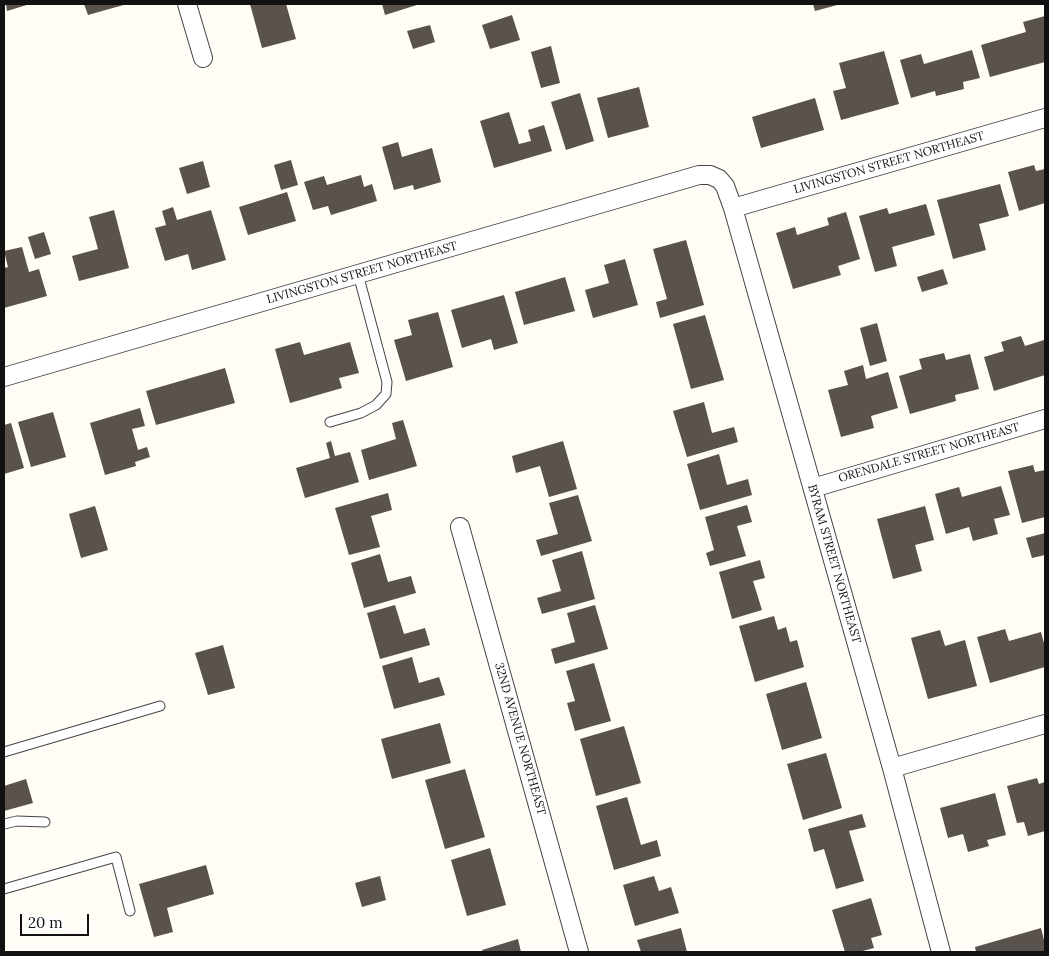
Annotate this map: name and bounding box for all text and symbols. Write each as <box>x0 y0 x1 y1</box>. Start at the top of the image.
street label: LIVINGSTON STREET NORTHEAST <box>792 129 986 197</box>
street label: LIVINGSTON STREET NORTHEAST <box>265 239 459 307</box>
street label: ORENDALE STREET NORTHEAST <box>837 420 1021 486</box>
street label: BYRAM STREET NORTHEAST <box>804 483 864 645</box>
street label: 32ND AVENUE NORTHEAST <box>491 661 549 817</box>
scale bar <box>22 904 91 936</box>
text: 20 m <box>28 913 63 932</box>

